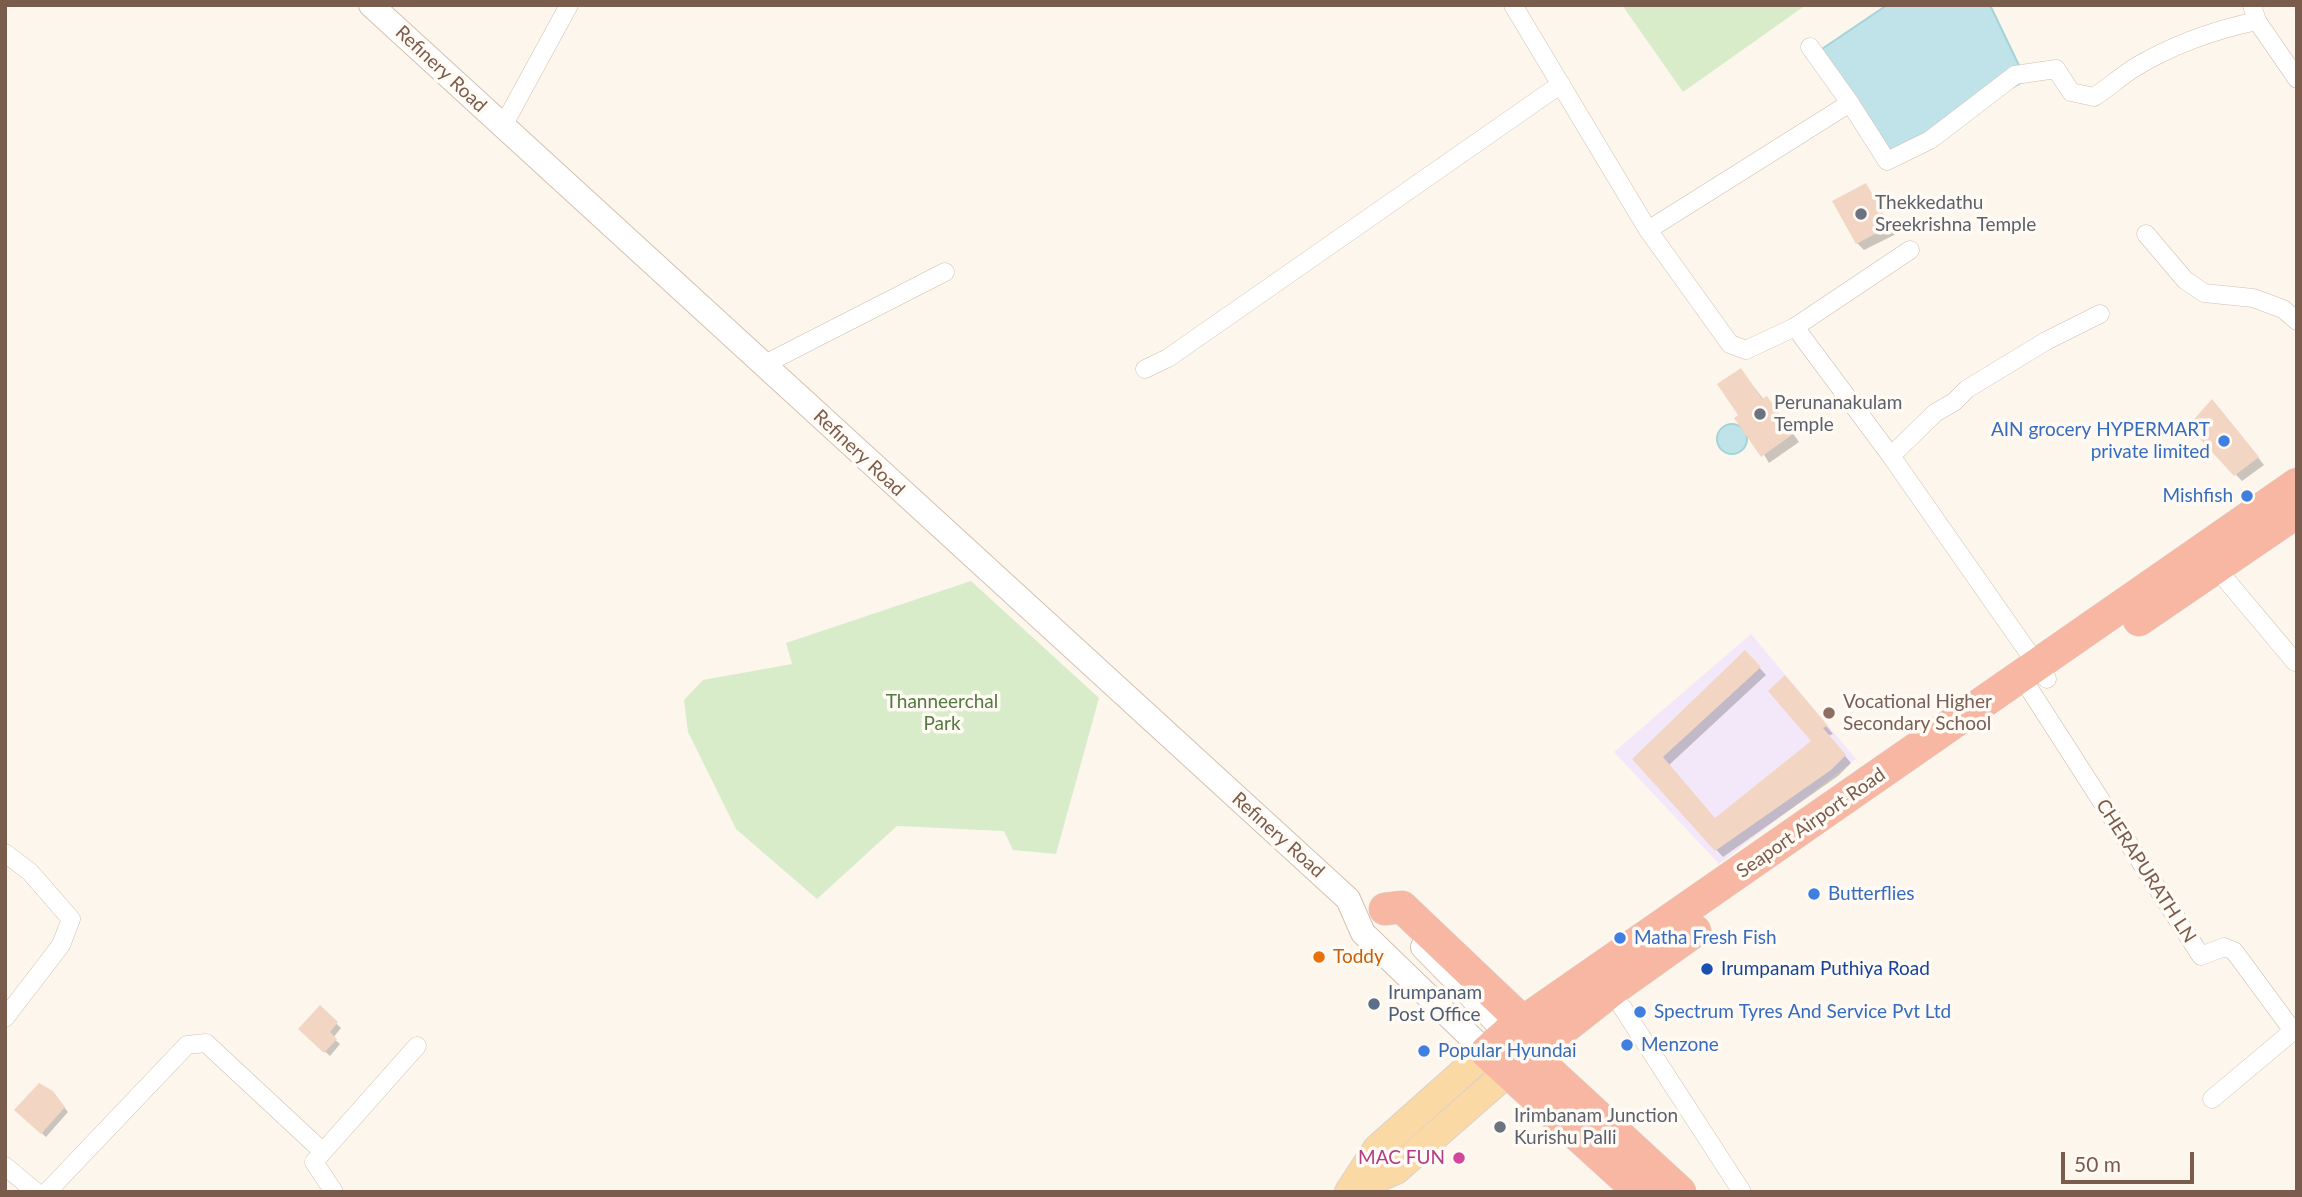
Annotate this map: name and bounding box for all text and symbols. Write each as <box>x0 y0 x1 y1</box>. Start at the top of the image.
street label: Refinery Road <box>391 21 491 117</box>
place label: Thekkedathu Sreekrishna Temple <box>1875 192 2036 236</box>
marker: Thekkedathu Sreekrishna Temple <box>1853 206 1869 222</box>
place label: Perunanakulam Temple <box>1774 392 1902 436</box>
street label: Refinery Road <box>809 405 909 501</box>
marker: Perunanakulam Temple <box>1752 406 1768 422</box>
place label: AIN grocery HYPERMART private limited <box>1991 419 2210 463</box>
marker: AIN grocery HYPERMART private limited <box>2216 433 2232 449</box>
place label: Mishfish <box>2163 485 2233 507</box>
marker: Mishfish <box>2239 488 2255 504</box>
park label: Thanneerchal Park <box>886 691 998 735</box>
place label: Vocational Higher Secondary School <box>1843 691 1992 735</box>
marker: Vocational Higher Secondary School <box>1821 705 1837 721</box>
street label: Seaport Airport Road <box>1732 763 1890 883</box>
street label: Refinery Road <box>1227 788 1329 882</box>
street label: CHERAPURATH LN <box>2091 795 2201 947</box>
place label: Butterflies <box>1828 883 1915 905</box>
marker: Butterflies <box>1806 886 1822 902</box>
place label: Matha Fresh Fish <box>1634 927 1777 949</box>
marker: Matha Fresh Fish <box>1612 930 1628 946</box>
place label: Toddy <box>1333 946 1384 968</box>
marker: Toddy <box>1311 949 1327 965</box>
place label: Irumpanam Puthiya Road <box>1721 958 1930 980</box>
marker: Irumpanam Puthiya Road <box>1699 961 1715 977</box>
place label: Irumpanam Post Office <box>1388 982 1482 1026</box>
marker: Irumpanam Post Office <box>1366 996 1382 1012</box>
place label: Spectrum Tyres And Service Pvt Ltd <box>1654 1001 1951 1023</box>
marker: Spectrum Tyres And Service Pvt Ltd <box>1632 1004 1648 1020</box>
place label: Menzone <box>1641 1034 1719 1056</box>
marker: Menzone <box>1619 1037 1635 1053</box>
place label: Popular Hyundai <box>1438 1040 1577 1062</box>
marker: Popular Hyundai <box>1416 1043 1432 1059</box>
place label: Irimbanam Junction Kurishu Palli <box>1514 1105 1678 1149</box>
marker: Irimbanam Junction Kurishu Palli <box>1492 1119 1508 1135</box>
scale bar <box>2064 1138 2197 1182</box>
place label: MAC FUN <box>1358 1147 1445 1169</box>
marker: MAC FUN <box>1451 1150 1467 1166</box>
text: 50 m <box>2074 1151 2121 1176</box>

